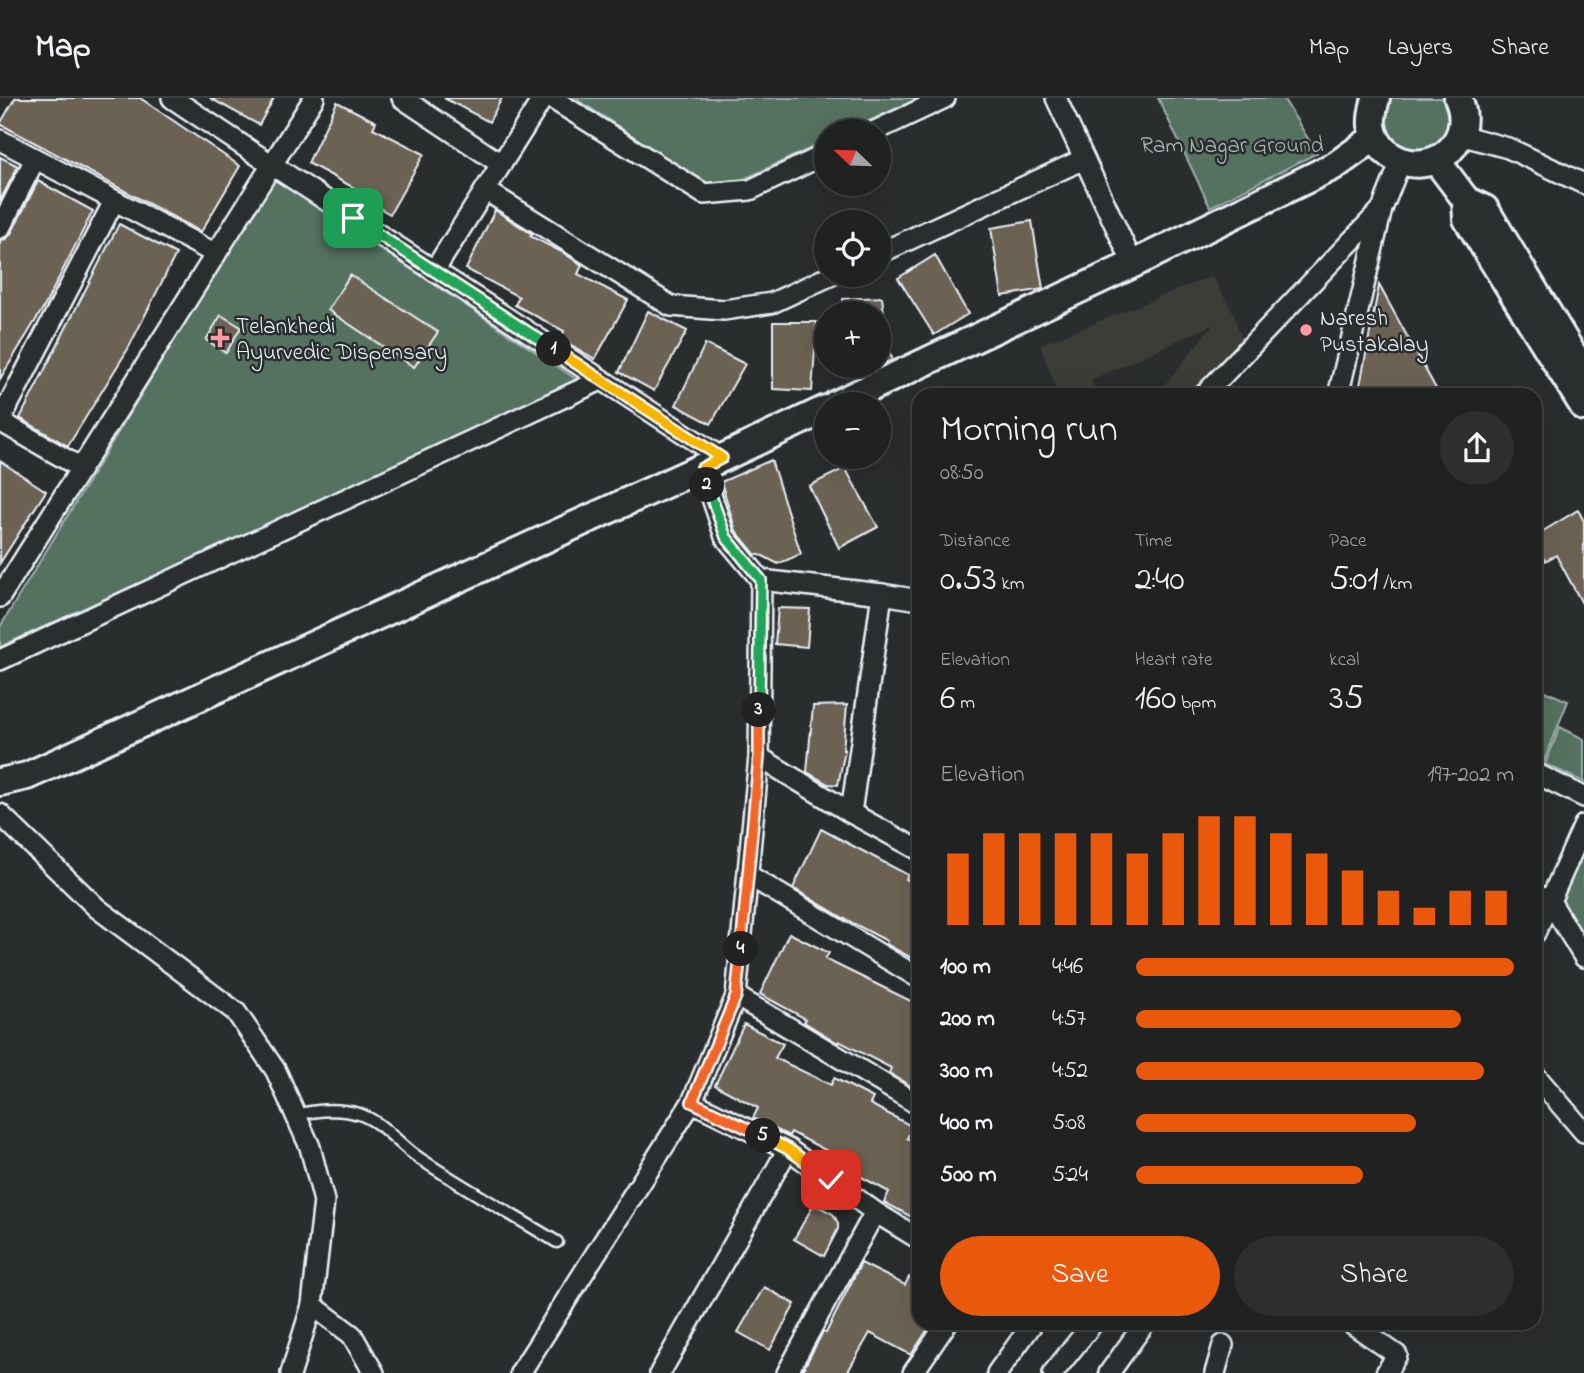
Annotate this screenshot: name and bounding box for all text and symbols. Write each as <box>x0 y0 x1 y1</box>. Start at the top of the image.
text: Map <box>35 24 91 72</box>
text: Map <box>1309 31 1349 66</box>
text: Layers <box>1387 31 1453 66</box>
text: Share <box>1491 31 1549 66</box>
north arrow <box>814 119 891 196</box>
map controls <box>814 119 891 469</box>
park label: Ram Nagar Ground <box>1140 130 1324 164</box>
pin <box>323 188 383 248</box>
icon: arrive <box>334 199 372 237</box>
button: locate <box>814 210 891 287</box>
button: + <box>814 301 891 378</box>
place label: Naresh Pustakalay <box>1320 303 1428 364</box>
place label: Telankhedi Ayurvedic Dispensary <box>236 311 447 372</box>
marker: Naresh Pustakalay <box>1298 322 1314 338</box>
marker: Telankhedi Ayurvedic Dispensary <box>210 328 230 348</box>
pin: 1 <box>536 331 572 366</box>
text: 1 <box>550 335 557 362</box>
button: − <box>814 392 891 469</box>
text: Morning run <box>940 403 1118 459</box>
button: share <box>1440 411 1514 485</box>
text: 08:50 <box>940 457 984 490</box>
pin: 2 <box>690 468 724 502</box>
text: 2 <box>702 471 711 498</box>
text: Distance <box>940 528 1010 555</box>
text: Time <box>1135 528 1172 555</box>
text: Pace <box>1329 528 1366 555</box>
text: 0.53 <box>940 555 997 606</box>
text: 2:40 <box>1135 555 1185 606</box>
text: 5:01 <box>1329 555 1379 606</box>
text: km <box>997 571 1025 598</box>
text: /km <box>1379 571 1412 598</box>
text: Elevation <box>940 647 1010 674</box>
text: Heart rate <box>1135 647 1213 674</box>
text: kcal <box>1329 647 1360 674</box>
text: 6 <box>940 674 955 725</box>
text: 160 <box>1135 674 1176 725</box>
text: 35 <box>1329 674 1364 725</box>
text: m <box>955 690 975 717</box>
text: bpm <box>1176 690 1216 717</box>
pin: 3 <box>742 692 776 728</box>
text: 3 <box>755 696 762 723</box>
text: Elevation <box>940 759 1025 792</box>
text: 197–202 m <box>1427 759 1514 792</box>
pin: 4 <box>724 932 758 966</box>
text: 4 <box>737 935 744 962</box>
text: 100 m <box>940 951 991 984</box>
text: 4:46 <box>1052 951 1083 984</box>
text: 200 m <box>940 1003 995 1036</box>
text: 4:57 <box>1052 1003 1086 1036</box>
text: 300 m <box>940 1055 993 1088</box>
text: 4:52 <box>1052 1055 1088 1088</box>
text: 400 m <box>940 1107 993 1140</box>
text: 5:08 <box>1052 1107 1086 1140</box>
pin: 5 <box>746 1118 780 1154</box>
text: 5 <box>757 1122 768 1149</box>
pin <box>801 1150 861 1210</box>
text: 500 m <box>940 1159 997 1192</box>
text: 5:24 <box>1052 1159 1088 1192</box>
icon: check <box>812 1161 850 1199</box>
button: Save <box>940 1236 1220 1316</box>
button: Share <box>1234 1236 1514 1316</box>

